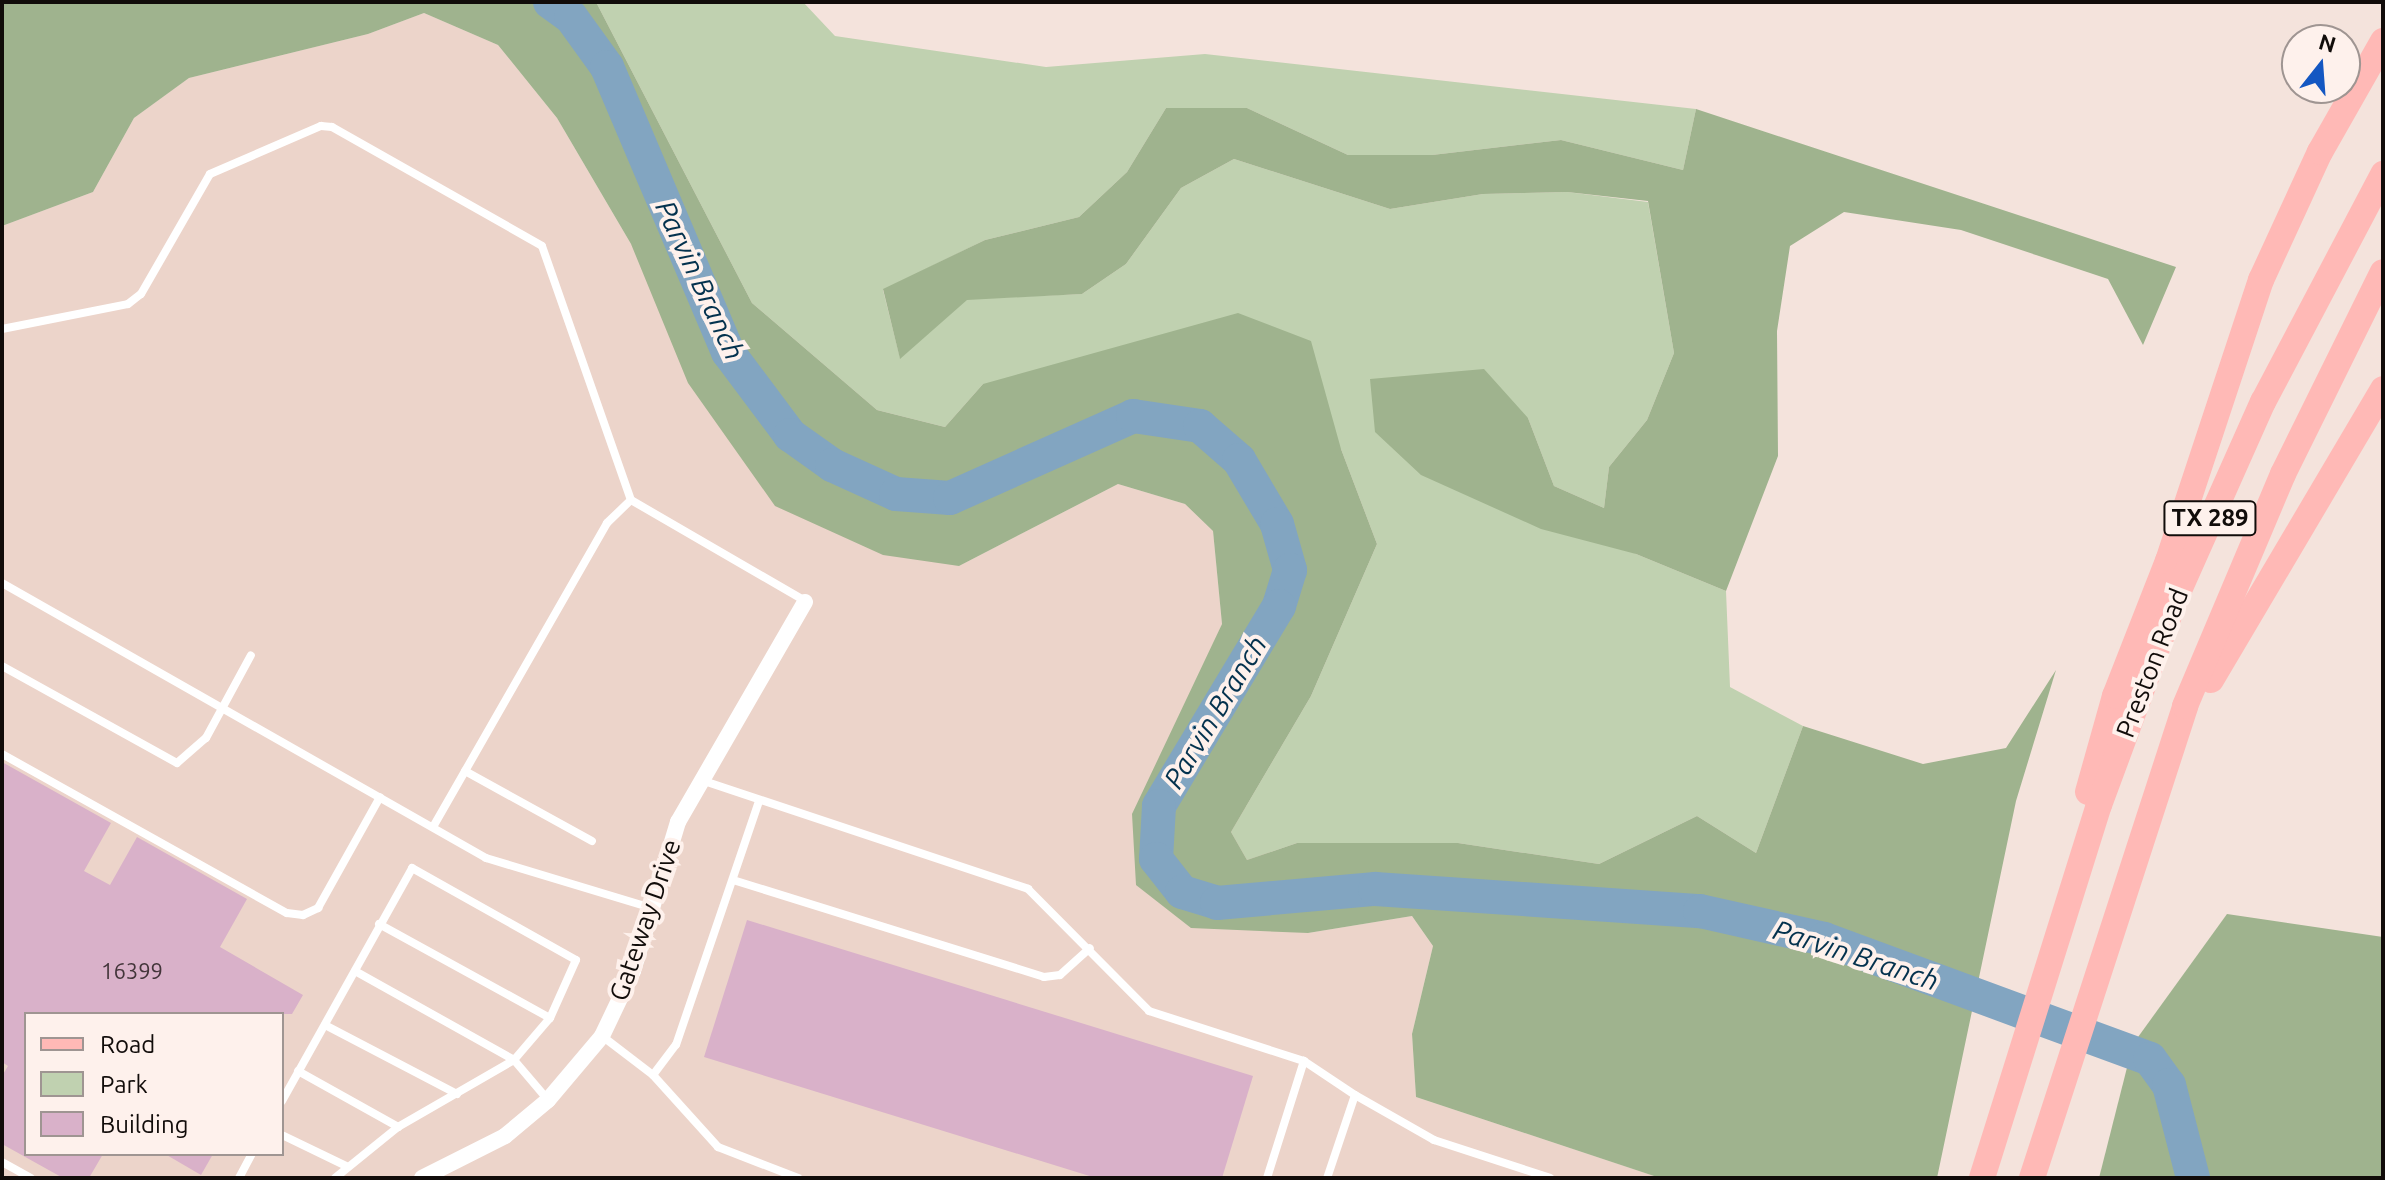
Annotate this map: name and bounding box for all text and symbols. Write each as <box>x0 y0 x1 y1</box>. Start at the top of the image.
north arrow <box>2281 24 2361 104</box>
text: N <box>2316 28 2339 57</box>
water label: Parvin Branch <box>648 195 752 365</box>
road number: TX 289 <box>2162 498 2258 538</box>
street label: Preston Road <box>2109 584 2195 742</box>
water label: Parvin Branch <box>1156 630 1274 794</box>
street label: Gateway Drive <box>603 835 687 1005</box>
water label: Parvin Branch <box>1769 912 1943 998</box>
house number: 16399 <box>101 958 163 984</box>
legend <box>24 1012 284 1156</box>
text: Road <box>100 1031 155 1058</box>
text: Park <box>100 1071 148 1098</box>
text: Building <box>100 1111 188 1138</box>

